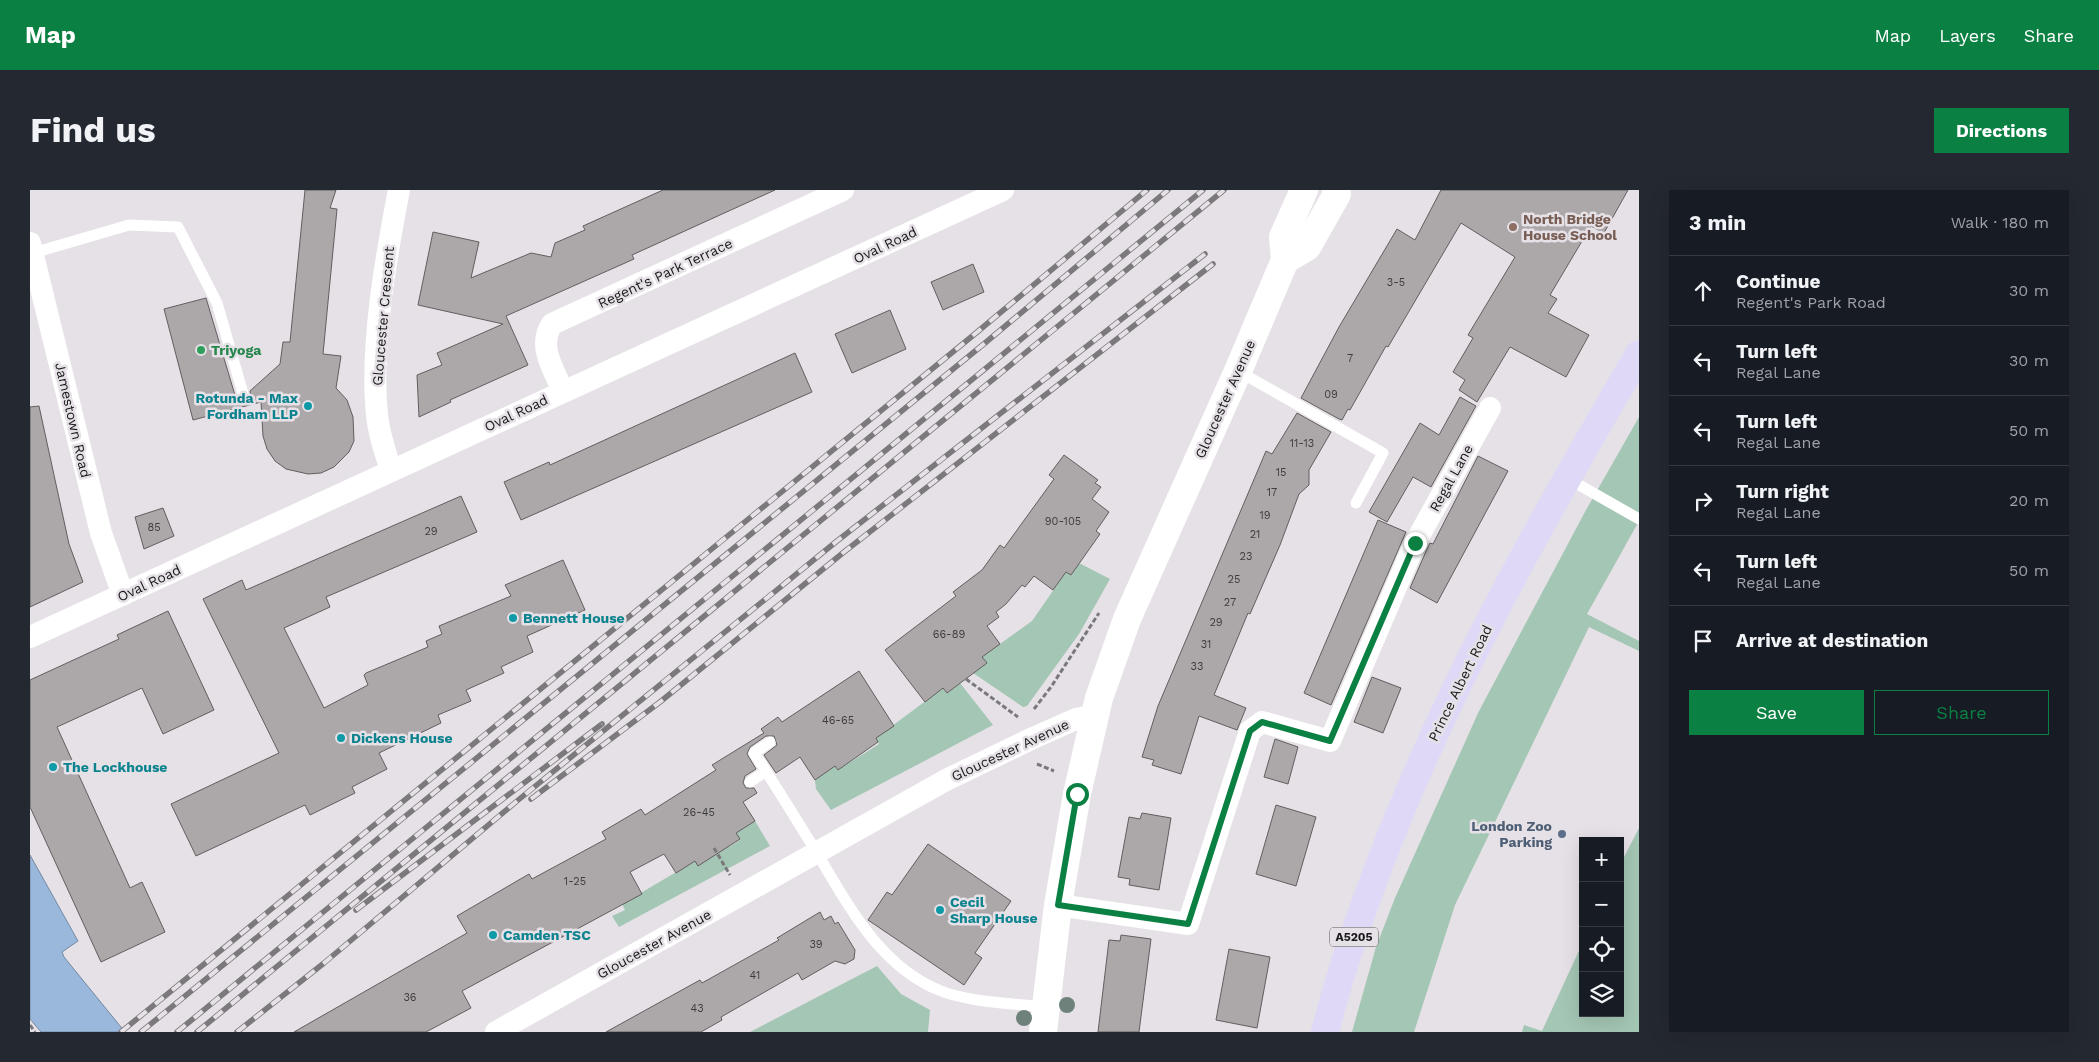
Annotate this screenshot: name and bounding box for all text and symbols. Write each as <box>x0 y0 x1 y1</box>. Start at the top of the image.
text: Map <box>25 21 76 49</box>
text: Map <box>1874 25 1911 46</box>
text: Layers <box>1939 25 1996 46</box>
text: Share <box>2024 25 2074 46</box>
button: Directions <box>1934 108 2069 153</box>
text: Find us <box>30 109 156 151</box>
text: 3 min <box>1689 210 1746 235</box>
place label: North Bridge House School <box>1523 211 1617 243</box>
text: Walk · 180 m <box>1951 213 2049 232</box>
marker: North Bridge House School <box>1507 221 1519 233</box>
street label: Oval Road <box>851 223 919 267</box>
street label: Regent's Park Terrace <box>595 235 735 311</box>
street label: Gloucester Crescent <box>369 246 397 386</box>
text: Continue <box>1736 270 1820 293</box>
house number: 3-5 <box>1387 276 1405 289</box>
icon: ahead <box>1689 277 1717 305</box>
text: 30 m <box>2009 281 2049 300</box>
text: Regent's Park Road <box>1736 293 1886 312</box>
street label: Gloucester Avenue <box>1192 337 1258 461</box>
text: Turn left <box>1736 340 1817 363</box>
place label: Triyoga <box>211 342 262 358</box>
marker: Triyoga <box>195 344 207 356</box>
icon: left <box>1689 347 1717 375</box>
text: 30 m <box>2009 351 2049 370</box>
house number: 7 <box>1347 352 1353 365</box>
street label: Jamestown Road <box>52 361 94 479</box>
text: Regal Lane <box>1736 363 1821 382</box>
house number: 09 <box>1324 388 1338 401</box>
place label: Rotunda - Max Fordham LLP <box>195 390 299 422</box>
street label: Oval Road <box>482 391 550 435</box>
marker: Rotunda - Max Fordham LLP <box>302 400 314 412</box>
text: Turn left <box>1736 410 1817 433</box>
icon: left <box>1689 417 1717 445</box>
text: 50 m <box>2009 421 2049 440</box>
text: Regal Lane <box>1736 433 1821 452</box>
house number: 11-13 <box>1290 437 1314 450</box>
street label: Regal Lane <box>1426 442 1476 514</box>
house number: 15 <box>1276 466 1286 479</box>
text: Turn right <box>1736 480 1829 503</box>
house number: 17 <box>1267 486 1277 499</box>
icon: right <box>1689 487 1717 515</box>
text: 20 m <box>2009 491 2049 510</box>
text: Regal Lane <box>1736 503 1821 522</box>
house number: 19 <box>1259 509 1271 522</box>
house number: 90-105 <box>1045 515 1081 528</box>
house number: 85 <box>147 521 161 534</box>
house number: 29 <box>424 525 438 538</box>
house number: 21 <box>1250 528 1260 541</box>
route end <box>1404 532 1427 555</box>
house number: 23 <box>1240 550 1252 563</box>
text: Turn left <box>1736 550 1817 573</box>
icon: left <box>1689 557 1717 585</box>
street label: Oval Road <box>115 561 183 605</box>
text: 50 m <box>2009 561 2049 580</box>
house number: 25 <box>1228 573 1240 586</box>
text: Regal Lane <box>1736 573 1821 592</box>
house number: 27 <box>1224 596 1236 609</box>
place label: Bennett House <box>523 610 625 626</box>
marker: Bennett House <box>507 612 519 624</box>
house number: 29 <box>1209 616 1223 629</box>
street label: Prince Albert Road <box>1425 622 1495 744</box>
icon: arrive <box>1689 627 1717 655</box>
house number: 66-89 <box>933 628 965 641</box>
text: Arrive at destination <box>1736 629 1928 652</box>
house number: 31 <box>1201 638 1211 651</box>
house number: 33 <box>1191 660 1203 673</box>
button: Save <box>1689 690 1864 735</box>
button: Share <box>1874 690 2049 735</box>
house number: 46-65 <box>822 714 854 727</box>
street label: Gloucester Avenue <box>949 716 1071 784</box>
place label: Dickens House <box>351 730 453 746</box>
marker: Dickens House <box>335 732 347 744</box>
place label: The Lockhouse <box>63 759 167 775</box>
marker: The Lockhouse <box>47 761 59 773</box>
route start <box>1066 783 1089 806</box>
house number: 26-45 <box>683 806 715 819</box>
place label: London Zoo Parking <box>1471 818 1552 850</box>
marker: London Zoo Parking <box>1556 828 1568 840</box>
map controls <box>1579 837 1624 1017</box>
button: + <box>1579 837 1624 882</box>
house number: 1-25 <box>564 875 586 888</box>
button: − <box>1579 882 1624 927</box>
place label: Cecil Sharp House <box>950 894 1038 926</box>
marker: Cecil Sharp House <box>934 904 946 916</box>
street label: Gloucester Avenue <box>594 906 714 982</box>
place label: Camden TSC <box>503 927 591 943</box>
button: locate <box>1579 927 1624 972</box>
road number: A5205 <box>1330 928 1378 946</box>
marker: Camden TSC <box>487 929 499 941</box>
house number: 39 <box>809 938 823 951</box>
house number: 41 <box>750 969 760 982</box>
button: layers <box>1579 972 1624 1017</box>
house number: 36 <box>403 991 417 1004</box>
house number: 43 <box>690 1002 704 1015</box>

